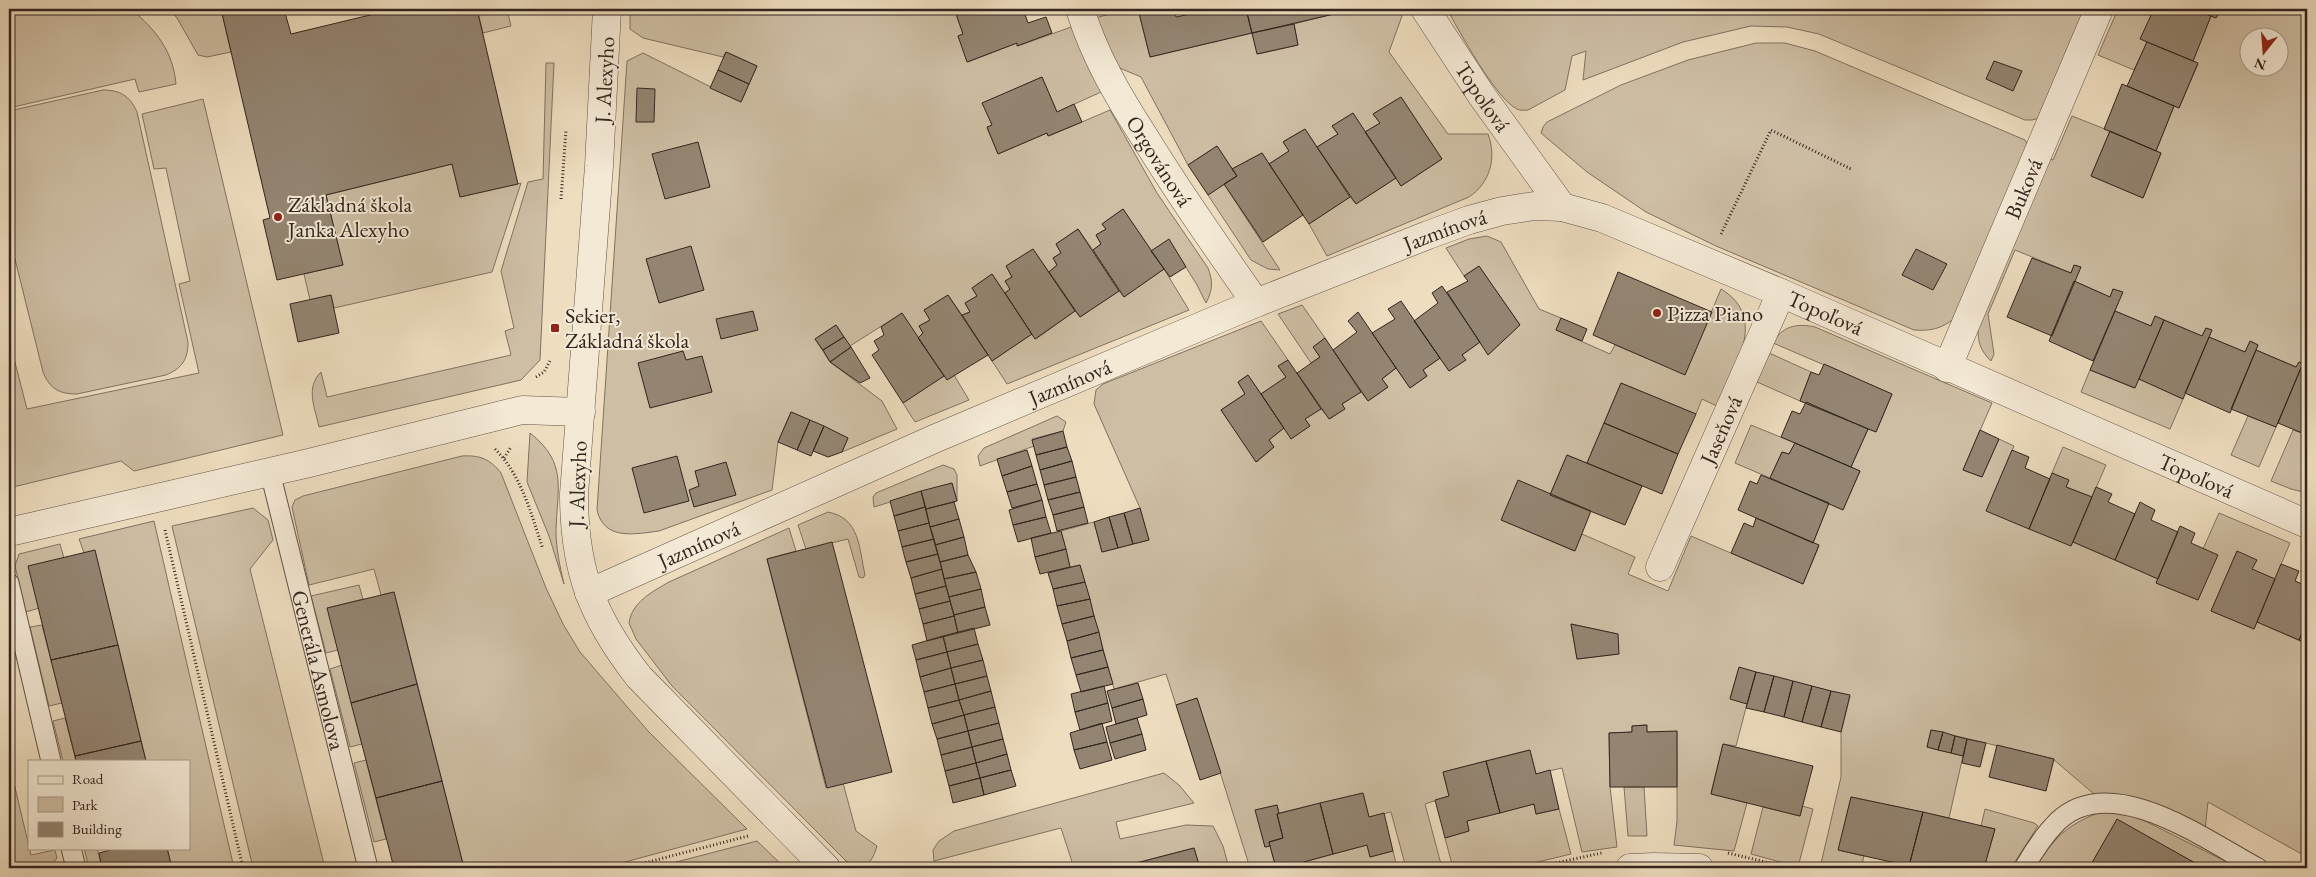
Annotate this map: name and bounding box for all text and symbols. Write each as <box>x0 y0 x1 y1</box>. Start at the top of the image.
north arrow <box>2238 28 2288 78</box>
street label: J. Alexyho <box>588 36 621 126</box>
text: N <box>2252 54 2268 75</box>
street label: Topoľová <box>1448 56 1517 138</box>
street label: Orgovánová <box>1119 110 1199 212</box>
street label: Buková <box>1998 154 2049 224</box>
place label: Základná škola Janka Alexyho <box>286 190 413 244</box>
street label: Jazmínová <box>1397 202 1490 259</box>
marker: Základná škola Janka Alexyho <box>272 211 284 223</box>
street label: Topoľová <box>1783 284 1868 342</box>
place label: Pizza Piano <box>1667 299 1763 328</box>
place label: Sekier, Základná škola <box>565 301 690 355</box>
marker: Pizza Piano <box>1651 307 1663 319</box>
marker: Sekier, Základná škola <box>549 322 561 334</box>
street label: Jazmínová <box>1022 352 1116 413</box>
street label: Jaseňová <box>1692 391 1749 471</box>
street label: J. Alexyho <box>561 440 594 530</box>
street label: Topoľová <box>2154 447 2239 505</box>
street label: Jazmínová <box>651 513 745 576</box>
street label: Generála Asmolova <box>285 587 352 753</box>
legend <box>28 760 190 850</box>
text: Road <box>72 769 104 788</box>
text: Park <box>72 795 99 814</box>
text: Building <box>72 819 122 838</box>

